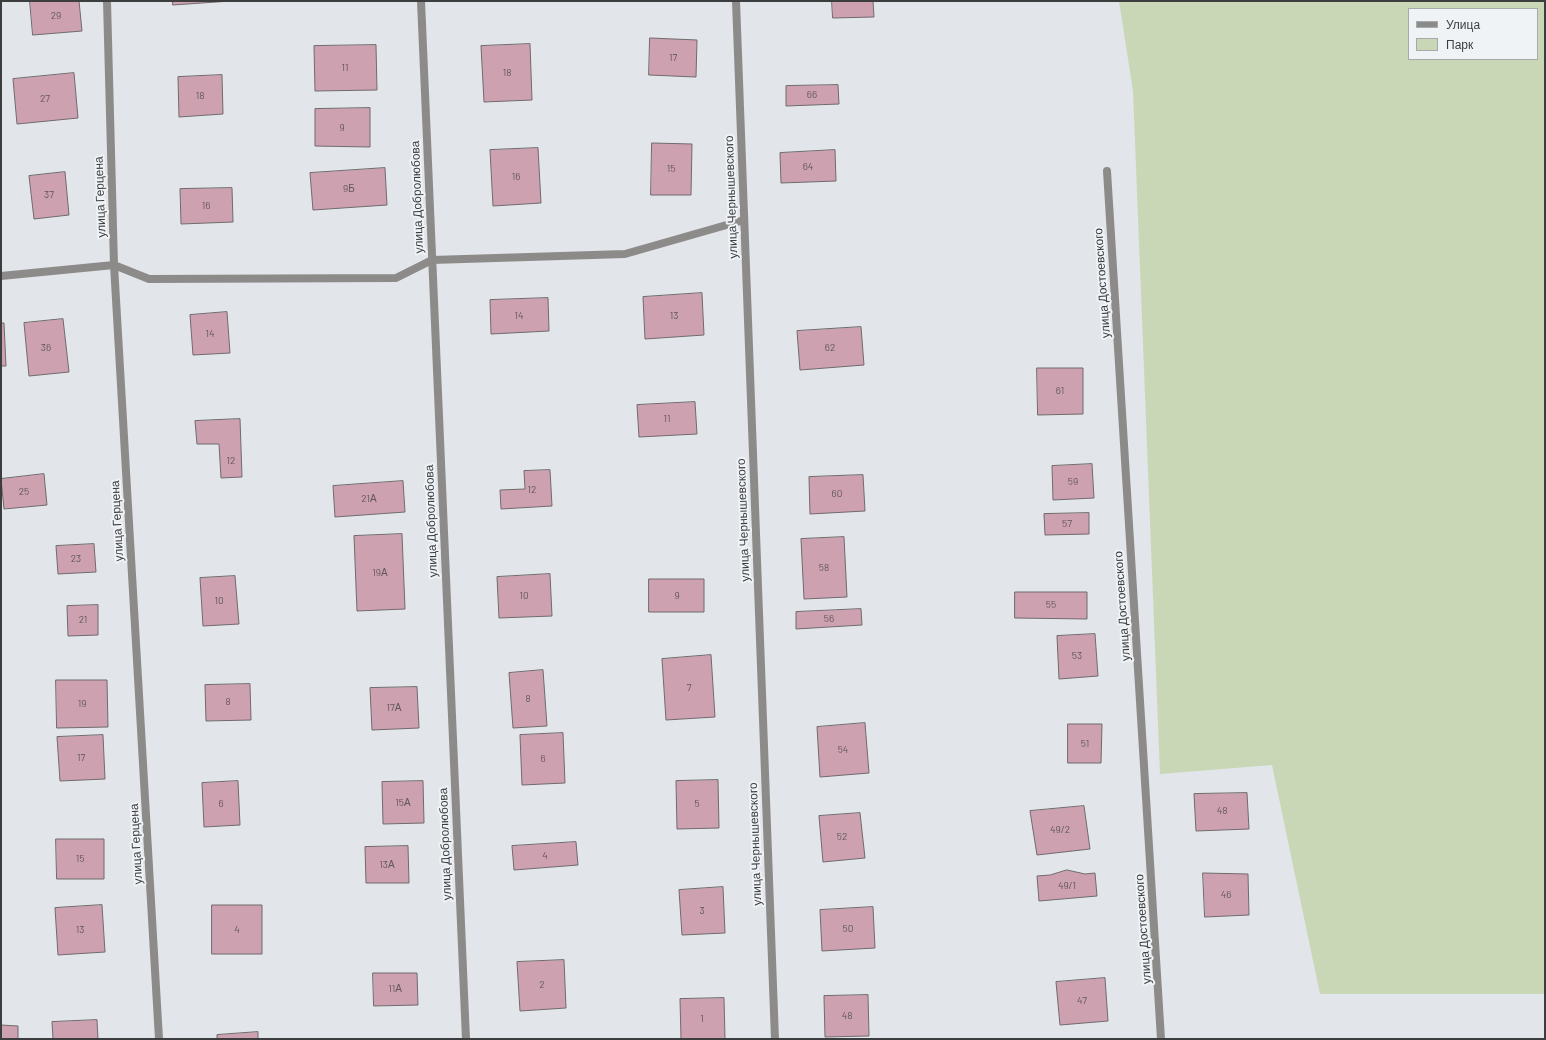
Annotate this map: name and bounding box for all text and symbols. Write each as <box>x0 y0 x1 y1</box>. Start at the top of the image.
legend <box>1408 8 1538 60</box>
house number: 29 <box>51 10 61 22</box>
text: Улица <box>1446 17 1480 31</box>
text: Парк <box>1446 37 1473 51</box>
house number: 17 <box>669 52 677 64</box>
house number: 11 <box>341 62 349 74</box>
house number: 18 <box>503 67 511 79</box>
house number: 66 <box>807 89 817 101</box>
house number: 18 <box>196 90 204 102</box>
house number: 27 <box>40 93 50 105</box>
house number: 9 <box>339 122 345 134</box>
street label: улица Чернышевского <box>722 135 740 259</box>
street label: улица Добролюбова <box>408 140 426 254</box>
street label: улица Герцена <box>91 156 109 238</box>
house number: 64 <box>803 161 813 173</box>
house number: 15 <box>667 163 675 175</box>
house number: 16 <box>512 171 520 183</box>
house number: 9Б <box>343 183 355 195</box>
house number: 37 <box>44 189 54 201</box>
house number: 16 <box>202 200 210 212</box>
street label: улица Достоевского <box>1091 228 1113 338</box>
house number: 14 <box>514 310 524 322</box>
house number: 13 <box>670 310 678 322</box>
house number: 14 <box>205 328 215 340</box>
house number: 36 <box>41 342 51 354</box>
house number: 62 <box>825 342 835 354</box>
house number: 61 <box>1056 385 1064 397</box>
house number: 11 <box>663 413 671 425</box>
house number: 12 <box>227 455 235 467</box>
street label: улица Чернышевского <box>734 458 752 582</box>
street label: улица Добролюбова <box>422 464 440 578</box>
house number: 59 <box>1068 476 1078 488</box>
street label: улица Герцена <box>108 480 126 562</box>
house number: 12 <box>528 484 536 496</box>
house number: 25 <box>19 486 29 498</box>
house number: 60 <box>832 488 842 500</box>
house number: 21А <box>361 493 377 505</box>
house number: 57 <box>1062 518 1072 530</box>
street label: улица Достоевского <box>1111 551 1133 661</box>
house number: 23 <box>71 553 81 565</box>
house number: 58 <box>819 562 829 574</box>
house number: 19А <box>372 567 388 579</box>
house number: 10 <box>519 590 529 602</box>
house number: 9 <box>674 590 680 602</box>
house number: 10 <box>214 595 224 607</box>
house number: 55 <box>1046 599 1056 611</box>
house number: 56 <box>824 613 834 625</box>
house number: 21 <box>79 614 87 626</box>
house number: 53 <box>1072 650 1082 662</box>
house number: 7 <box>687 682 691 694</box>
house number: 8 <box>525 693 531 705</box>
house number: 8 <box>225 696 231 708</box>
house number: 19 <box>78 698 86 710</box>
house number: 17А <box>387 702 401 714</box>
house number: 51 <box>1081 738 1089 750</box>
house number: 54 <box>838 744 848 756</box>
house number: 17 <box>77 752 85 764</box>
house number: 6 <box>540 753 546 765</box>
street label: улица Чернышевского <box>746 782 764 906</box>
street label: улица Добролюбова <box>436 787 454 901</box>
house number: 15А <box>395 797 411 809</box>
house number: 6 <box>218 798 224 810</box>
house number: 5 <box>694 798 700 810</box>
street label: улица Герцена <box>127 803 145 885</box>
house number: 48 <box>1217 805 1227 817</box>
house number: 49/2 <box>1050 824 1070 836</box>
house number: 52 <box>837 831 847 843</box>
house number: 4 <box>542 850 548 862</box>
house number: 15 <box>76 853 84 865</box>
house number: 13А <box>379 859 395 871</box>
street label: улица Достоевского <box>1132 874 1154 984</box>
house number: 49/1 <box>1058 880 1076 892</box>
house number: 46 <box>1221 889 1231 901</box>
house number: 3 <box>699 905 705 917</box>
house number: 50 <box>843 923 853 935</box>
house number: 13 <box>76 924 84 936</box>
house number: 4 <box>234 924 240 936</box>
house number: 2 <box>539 979 545 991</box>
house number: 11А <box>388 983 402 995</box>
house number: 47 <box>1077 995 1087 1007</box>
house number: 48 <box>842 1010 852 1022</box>
house number: 1 <box>700 1013 704 1025</box>

